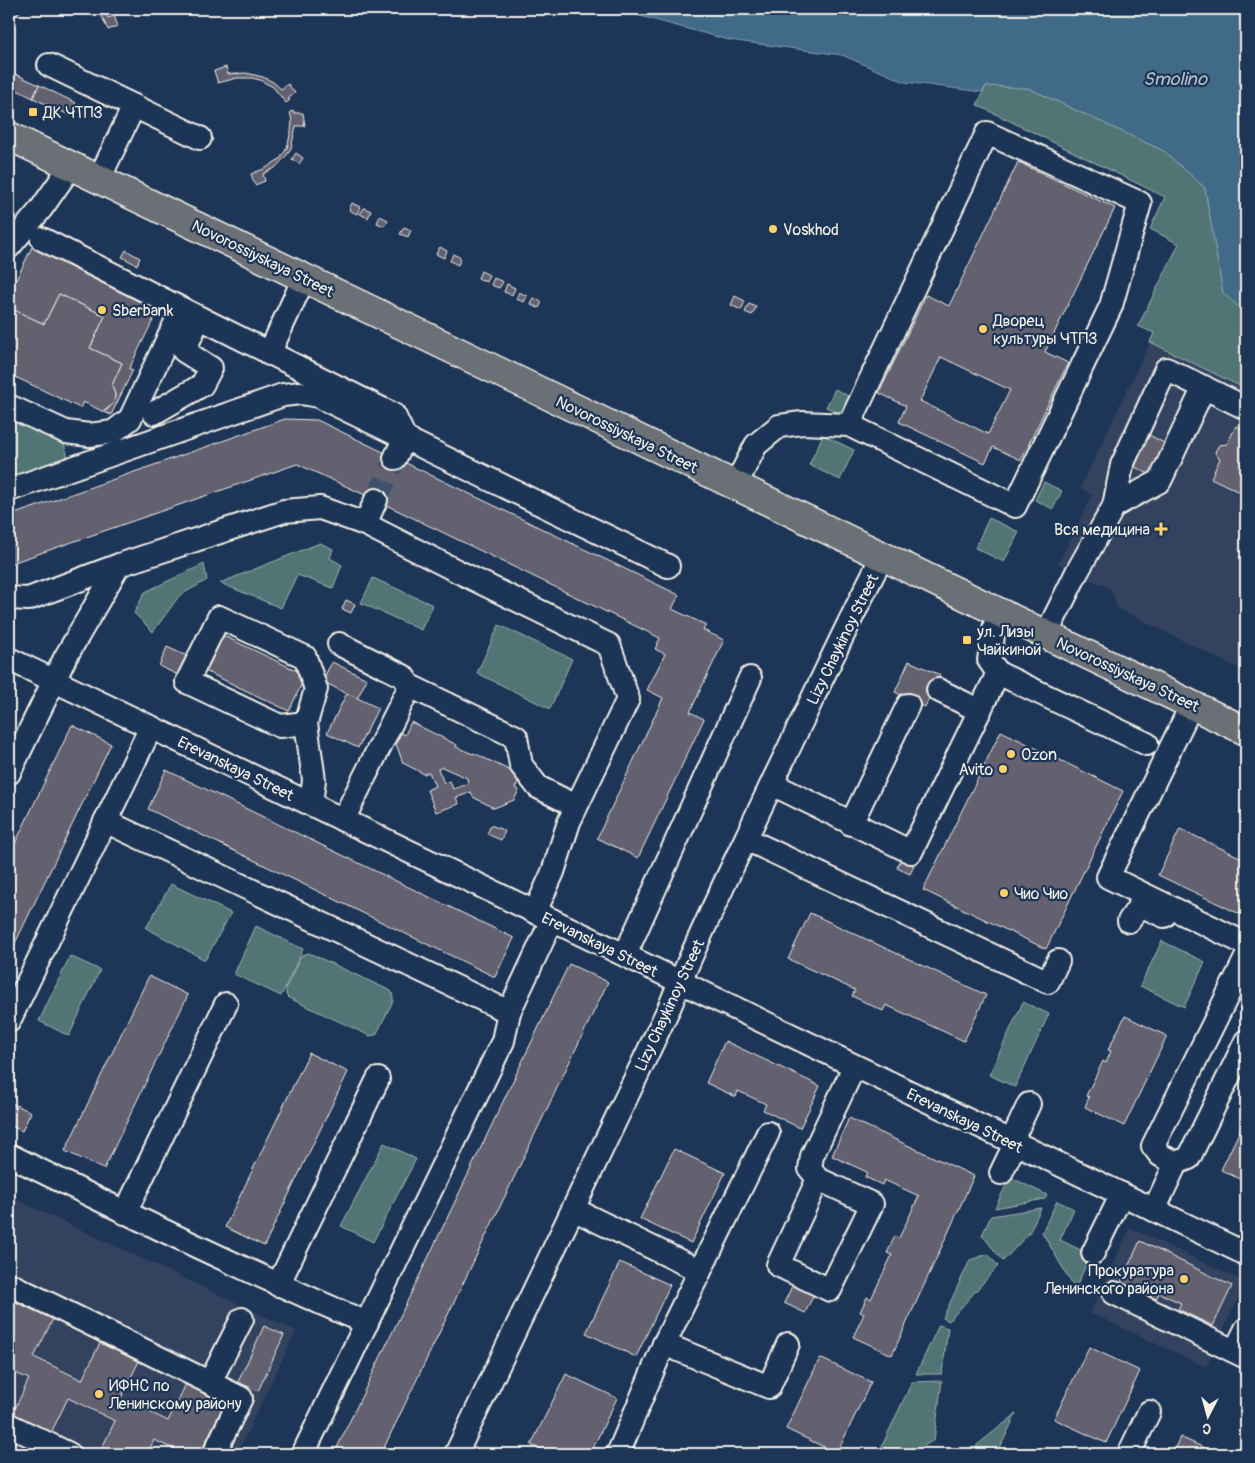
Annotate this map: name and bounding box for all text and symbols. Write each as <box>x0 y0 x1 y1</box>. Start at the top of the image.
water label: Smolino <box>1143 68 1208 91</box>
place label: ДК ЧТПЗ <box>42 103 103 123</box>
marker: ДК ЧТПЗ <box>27 106 39 118</box>
street label: Novorossiyskaya Street <box>188 216 337 302</box>
place label: Voskhod <box>783 220 839 240</box>
marker: Voskhod <box>767 223 779 235</box>
place label: Sberbank <box>112 301 174 321</box>
marker: Sberbank <box>96 304 108 316</box>
place label: Дворец культуры ЧТПЗ <box>992 311 1098 349</box>
marker: Дворец культуры ЧТПЗ <box>977 323 989 335</box>
street label: Novorossiyskaya Street <box>552 392 701 478</box>
place label: Вся медицина <box>1054 520 1150 540</box>
marker: Вся медицина <box>1154 522 1168 536</box>
street label: Lizy Chaykinoy Street <box>803 570 884 708</box>
place label: ул. Лизы Чайкиной <box>976 622 1041 660</box>
street label: Novorossiyskaya Street <box>1053 633 1203 717</box>
marker: ул. Лизы Чайкиной <box>961 634 973 646</box>
street label: Erevanskaya Street <box>174 732 297 806</box>
place label: Ozon <box>1021 745 1057 765</box>
marker: Ozon <box>1005 748 1017 760</box>
place label: Avito <box>958 760 993 780</box>
marker: Avito <box>997 763 1009 775</box>
place label: Чио Чио <box>1014 884 1069 904</box>
marker: Чио Чио <box>998 887 1010 899</box>
street label: Erevanskaya Street <box>538 908 661 982</box>
street label: Lizy Chaykinoy Street <box>631 936 709 1075</box>
street label: Erevanskaya Street <box>903 1084 1026 1158</box>
place label: Прокуратура Ленинского района <box>1043 1261 1174 1299</box>
marker: Прокуратура Ленинского района <box>1178 1273 1190 1285</box>
place label: ИФНС по Ленинскому району <box>108 1376 242 1414</box>
marker: ИФНС по Ленинскому району <box>93 1388 105 1400</box>
north arrow <box>1182 1390 1232 1440</box>
text: С <box>1201 1419 1212 1437</box>

